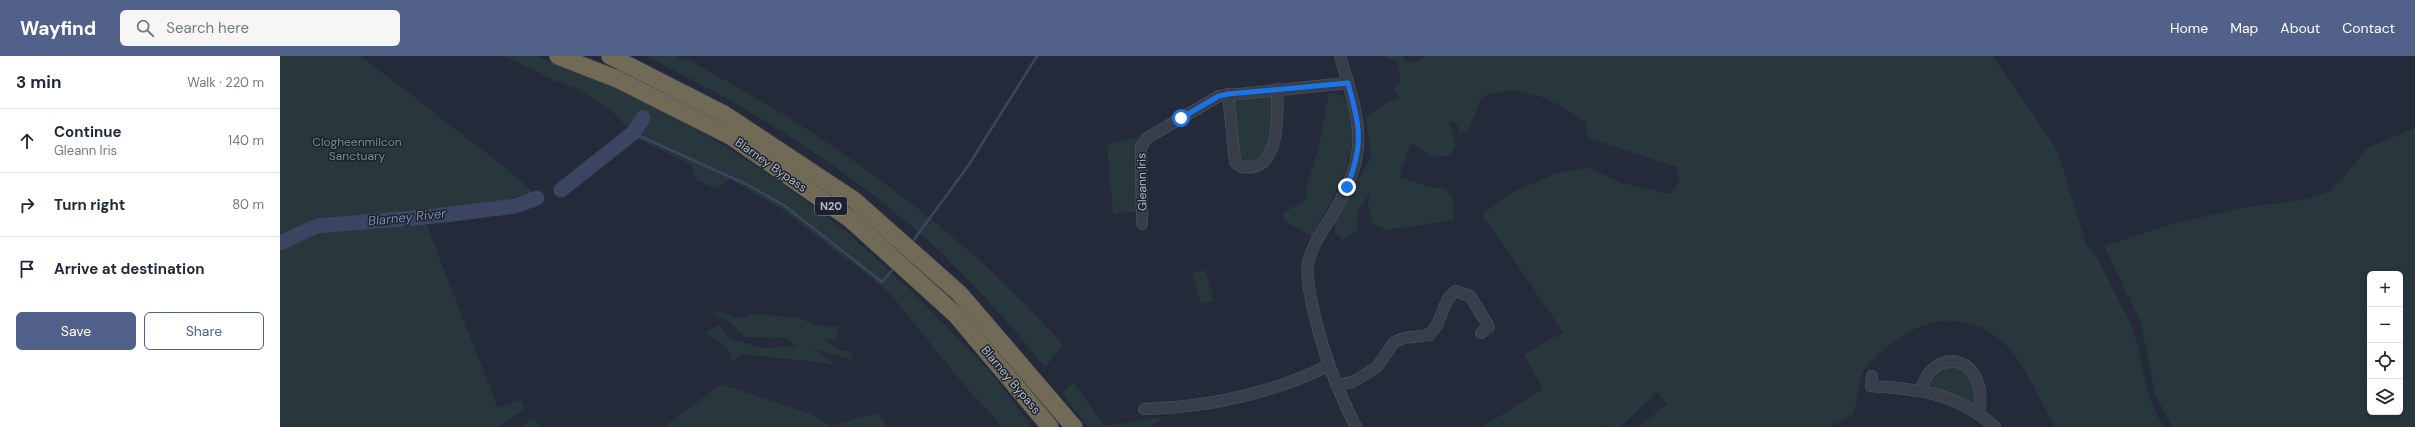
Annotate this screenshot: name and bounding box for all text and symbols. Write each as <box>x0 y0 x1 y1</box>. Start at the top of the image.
search box <box>120 10 400 46</box>
text: Wayfind <box>20 16 96 41</box>
icon: search <box>134 17 156 39</box>
text: Search here <box>166 18 249 38</box>
text: Home <box>2170 19 2208 37</box>
text: Map <box>2230 19 2258 37</box>
text: About <box>2280 19 2320 37</box>
text: Contact <box>2342 19 2395 37</box>
text: 3 min <box>16 71 61 93</box>
text: Walk · 220 m <box>187 74 264 91</box>
route start <box>1172 109 1190 127</box>
text: Continue <box>54 122 122 142</box>
icon: ahead <box>16 130 38 152</box>
text: 140 m <box>228 132 264 149</box>
park label: Clogheenmilcon Sanctuary <box>312 134 402 164</box>
street label: Blarney Bypass <box>732 134 810 196</box>
text: Gleann Iris <box>54 142 117 159</box>
street label: Gleann Iris <box>1133 153 1151 211</box>
route end <box>1338 178 1356 196</box>
icon: right <box>16 194 38 216</box>
text: Turn right <box>54 195 125 215</box>
text: 80 m <box>232 196 264 213</box>
road number: N20 <box>815 197 847 215</box>
water label: Blarney River <box>367 204 448 230</box>
icon: arrive <box>16 258 38 280</box>
text: Arrive at destination <box>54 259 205 279</box>
map controls <box>2367 271 2403 415</box>
button: + <box>2367 271 2403 307</box>
button: − <box>2367 307 2403 343</box>
button: Save <box>16 312 136 350</box>
button: Share <box>144 312 264 350</box>
street label: Blarney Bypass <box>978 343 1044 417</box>
button: locate <box>2367 343 2403 379</box>
button: layers <box>2367 379 2403 415</box>

